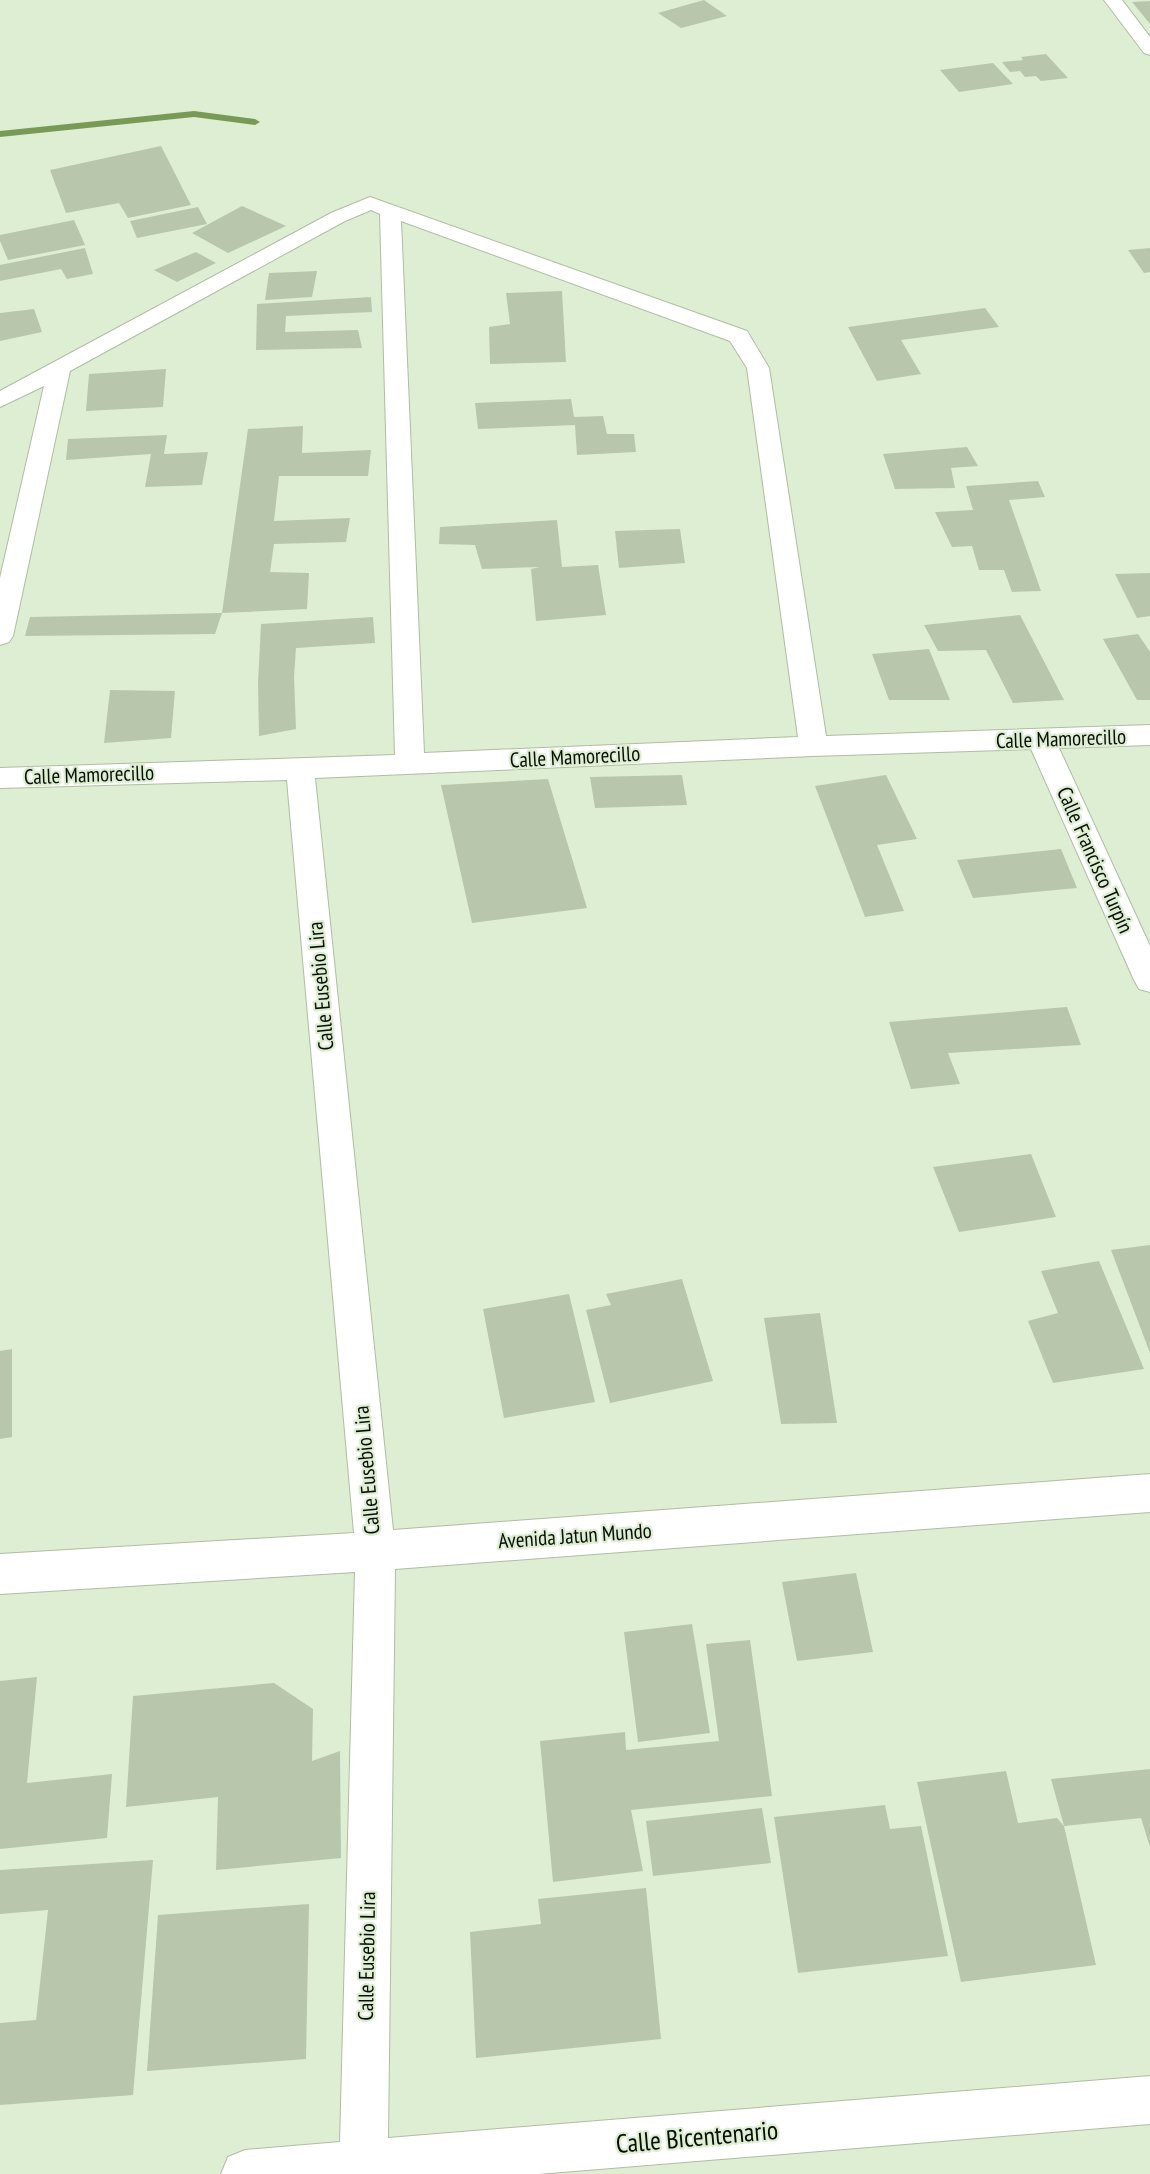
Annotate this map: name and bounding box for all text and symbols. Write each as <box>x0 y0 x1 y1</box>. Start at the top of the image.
street label: Calle Mamorecillo <box>995 723 1127 754</box>
street label: Calle Mamorecillo <box>509 740 641 773</box>
street label: Calle Mamorecillo <box>23 759 155 790</box>
street label: Calle Francisco Turpín <box>1051 782 1140 937</box>
street label: Calle Eusebio Lira <box>301 921 340 1052</box>
street label: Calle Eusebio Lira <box>347 1405 386 1536</box>
street label: Avenida Jatun Mundo <box>497 1517 653 1554</box>
street label: Calle Eusebio Lira <box>352 1891 381 2021</box>
street label: Calle Bicentenario <box>614 2113 779 2160</box>

